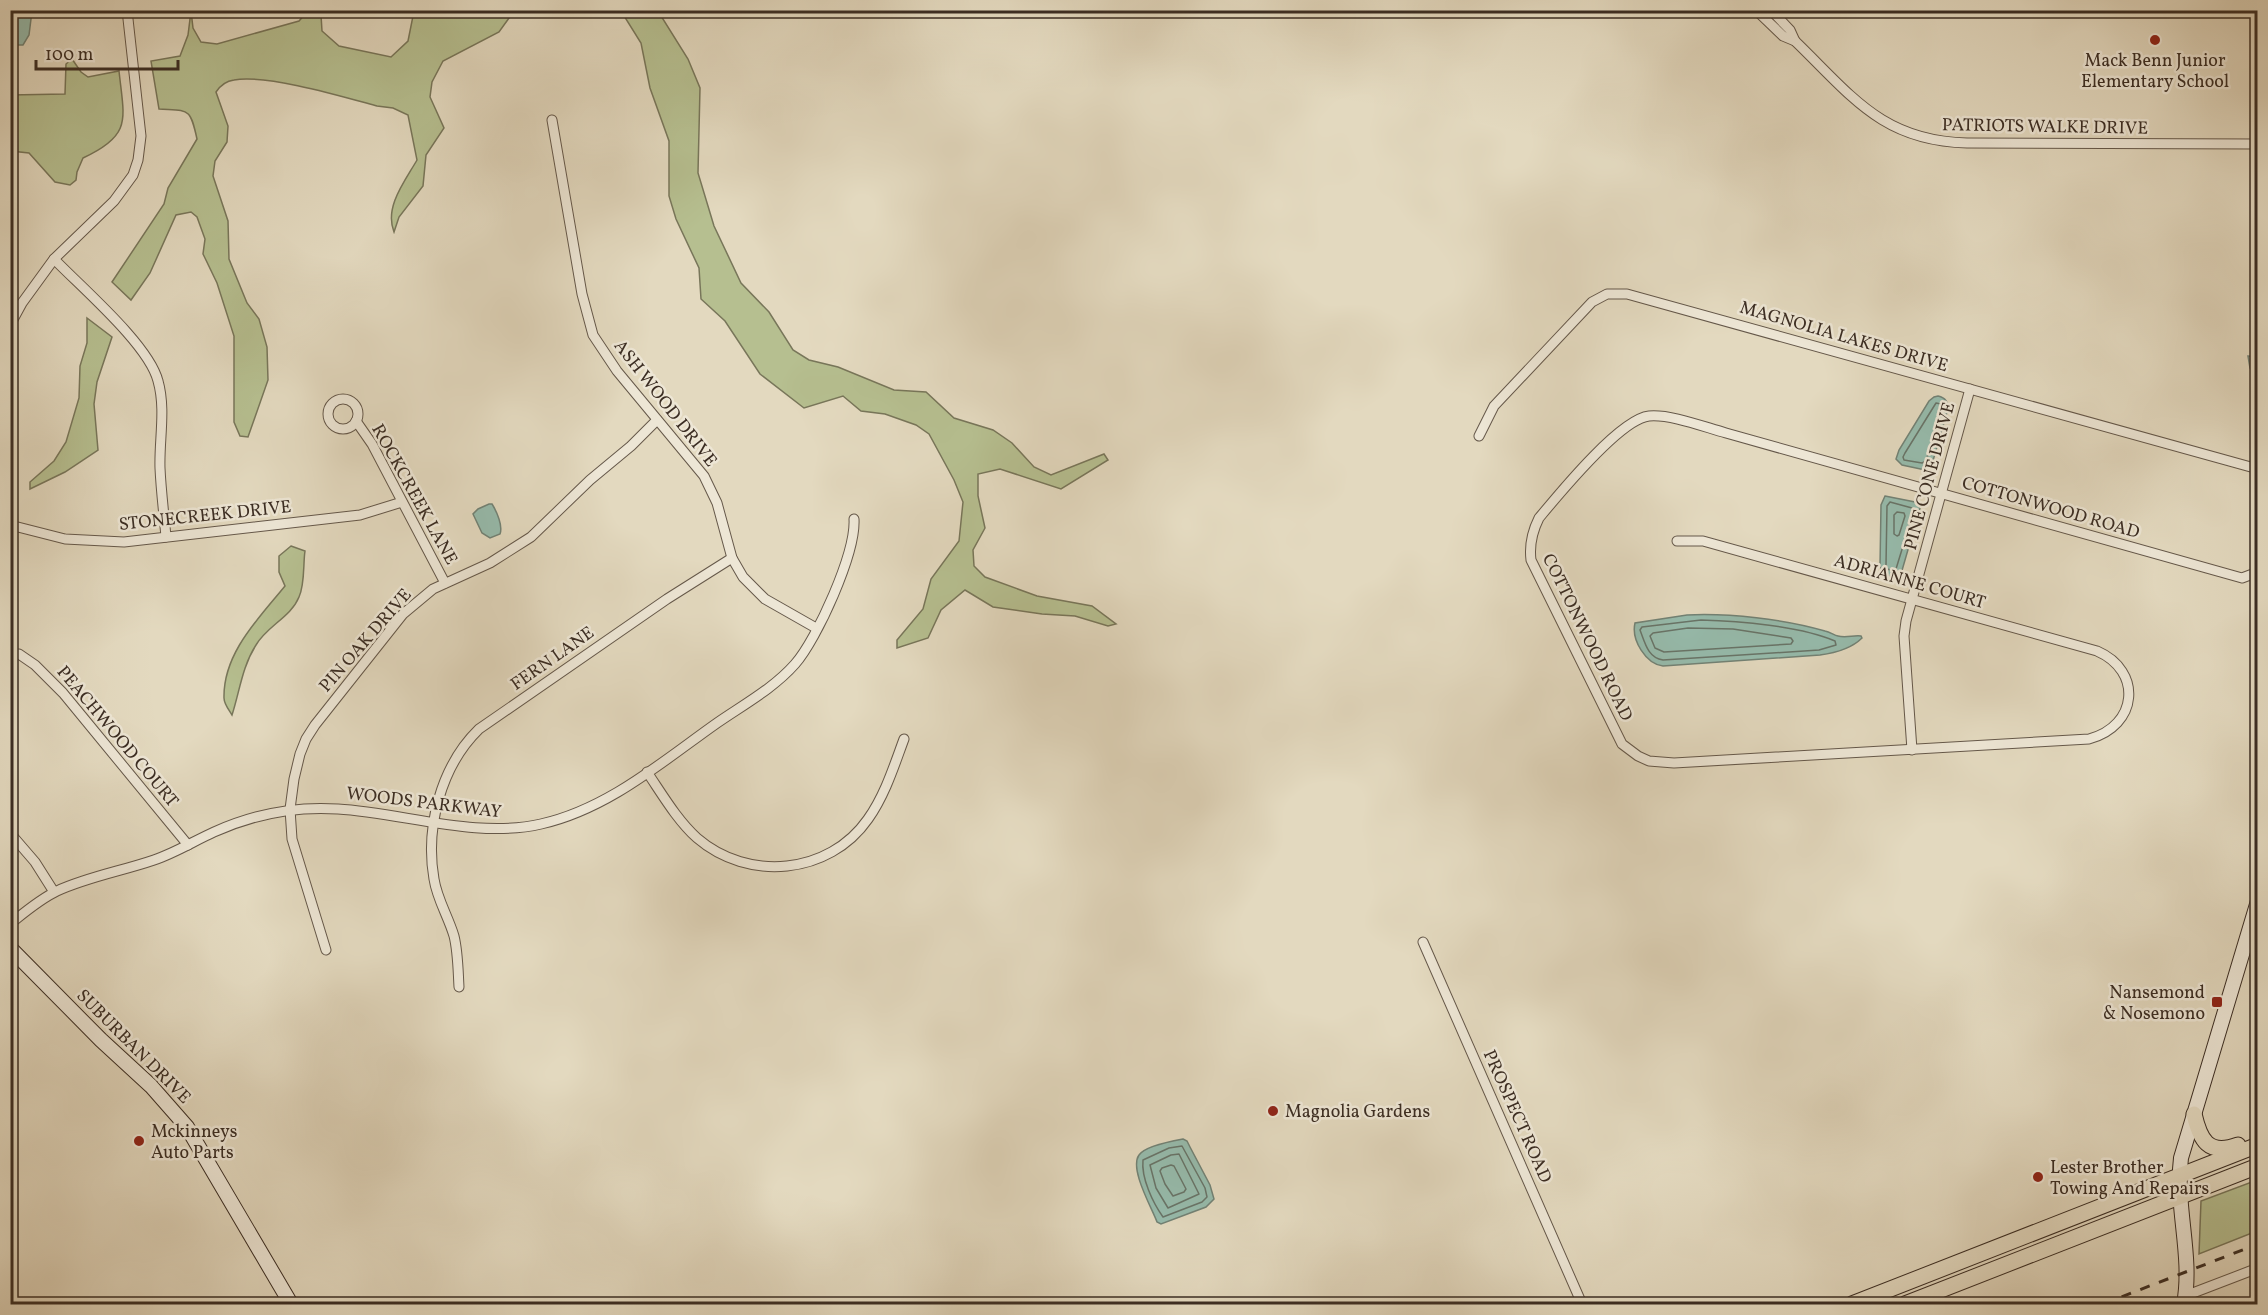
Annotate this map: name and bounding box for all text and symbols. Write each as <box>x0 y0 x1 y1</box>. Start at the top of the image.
scale bar <box>36 33 178 71</box>
marker: Mack Benn Junior Elementary School <box>2148 33 2162 47</box>
text: 100 m <box>45 43 94 68</box>
place label: Mack Benn Junior Elementary School <box>2081 49 2229 95</box>
street label: PATRIOTS WALKE DRIVE <box>1942 113 2148 142</box>
street label: MAGNOLIA LAKES DRIVE <box>1736 296 1951 379</box>
street label: ASH WOOD DRIVE <box>607 335 723 473</box>
street label: PINE CONE DRIVE <box>1899 400 1962 553</box>
street label: ROCKCREEK LANE <box>365 420 463 570</box>
street label: COTTONWOOD ROAD <box>1959 471 2142 546</box>
street label: STONECREEK DRIVE <box>118 495 293 538</box>
street label: ADRIANNE COURT <box>1831 549 1989 616</box>
street label: COTTONWOOD ROAD <box>1535 550 1638 726</box>
street label: PIN OAK DRIVE <box>314 584 418 698</box>
street label: FERN LANE <box>506 621 600 697</box>
street label: PEACHWOOD COURT <box>50 661 184 813</box>
street label: WOODS PARKWAY <box>345 782 503 825</box>
place label: Nansemond & Nosemono <box>2103 981 2205 1027</box>
street label: SUBURBAN DRIVE <box>70 984 196 1110</box>
marker: Nansemond & Nosemono <box>2210 995 2224 1009</box>
street label: PROSPECT ROAD <box>1476 1046 1557 1187</box>
place label: Magnolia Gardens <box>1285 1100 1430 1125</box>
marker: Magnolia Gardens <box>1266 1104 1280 1118</box>
place label: Mckinneys Auto Parts <box>151 1120 238 1166</box>
marker: Mckinneys Auto Parts <box>132 1134 146 1148</box>
place label: Lester Brother Towing And Repairs <box>2050 1156 2209 1202</box>
marker: Lester Brother Towing And Repairs <box>2031 1170 2045 1184</box>

